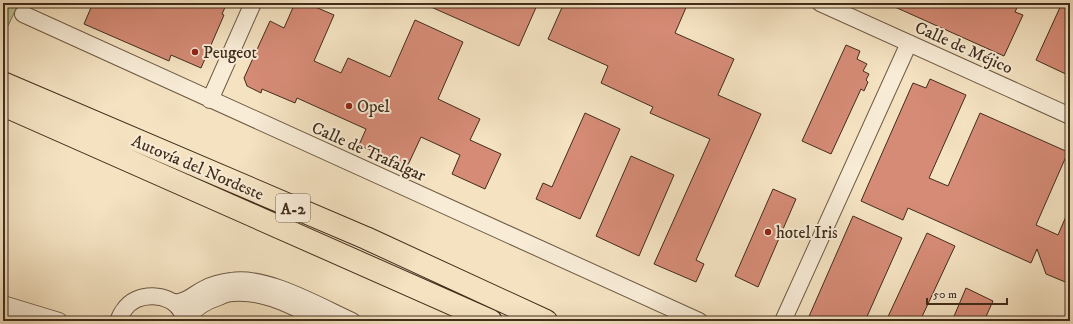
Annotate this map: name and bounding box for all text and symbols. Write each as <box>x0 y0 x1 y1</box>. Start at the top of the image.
street label: Calle de Méjico <box>911 17 1016 79</box>
place label: Peugeot <box>203 42 257 64</box>
marker: Peugeot <box>190 47 200 57</box>
place label: Opel <box>357 96 390 118</box>
marker: Opel <box>344 101 354 111</box>
street label: Calle de Trafalgar <box>308 117 430 187</box>
street label: Autovía del Nordeste <box>128 130 267 206</box>
road number: A-2 <box>276 194 310 222</box>
place label: hotel Iris <box>776 222 838 244</box>
marker: hotel Iris <box>763 227 773 237</box>
scale bar <box>927 280 1007 306</box>
text: 50 m <box>933 287 957 302</box>

